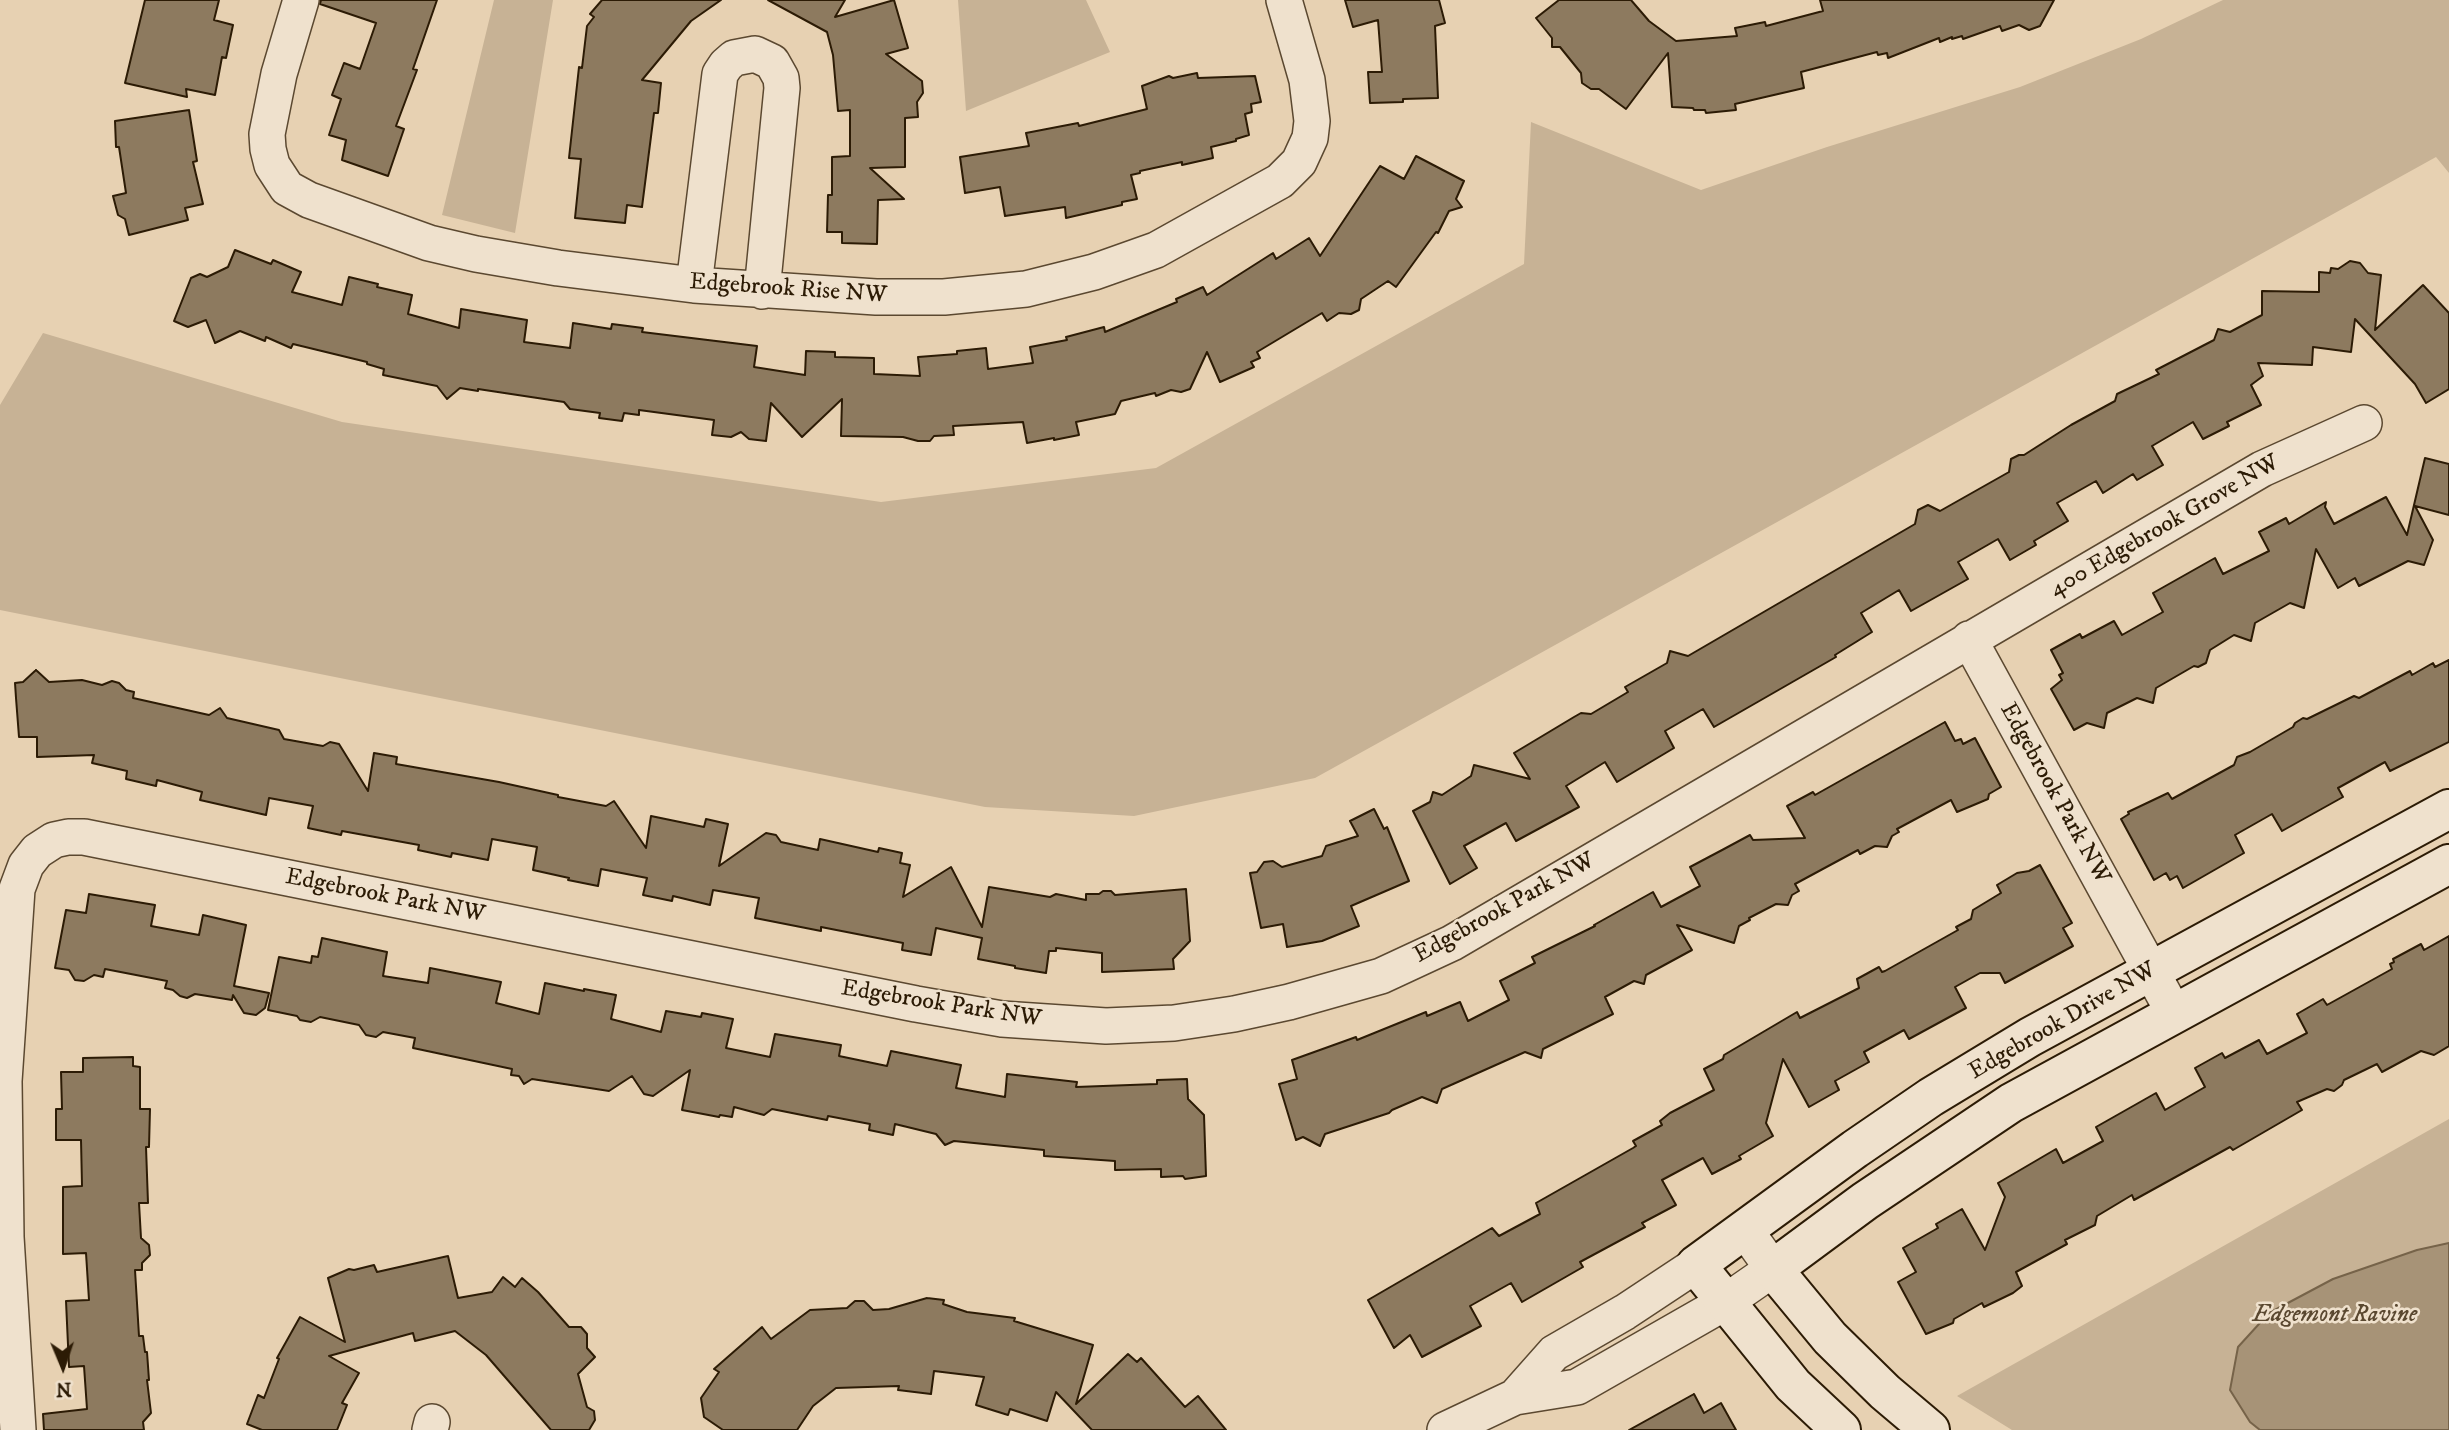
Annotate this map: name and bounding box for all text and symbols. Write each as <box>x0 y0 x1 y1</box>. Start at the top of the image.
street label: Edgebrook Rise NW <box>688 269 888 311</box>
street label: 400 Edgebrook Grove NW <box>2045 449 2285 605</box>
street label: Edgebrook Park NW <box>1992 698 2116 890</box>
street label: Edgebrook Park NW <box>1409 847 1601 971</box>
street label: Edgebrook Park NW <box>283 864 487 930</box>
street label: Edgebrook Drive NW <box>1964 957 2162 1087</box>
street label: Edgebrook Park NW <box>839 975 1043 1035</box>
park label: Edgemont Ravine <box>2253 1302 2417 1330</box>
north arrow <box>28 1332 98 1402</box>
text: N <box>56 1377 72 1400</box>

